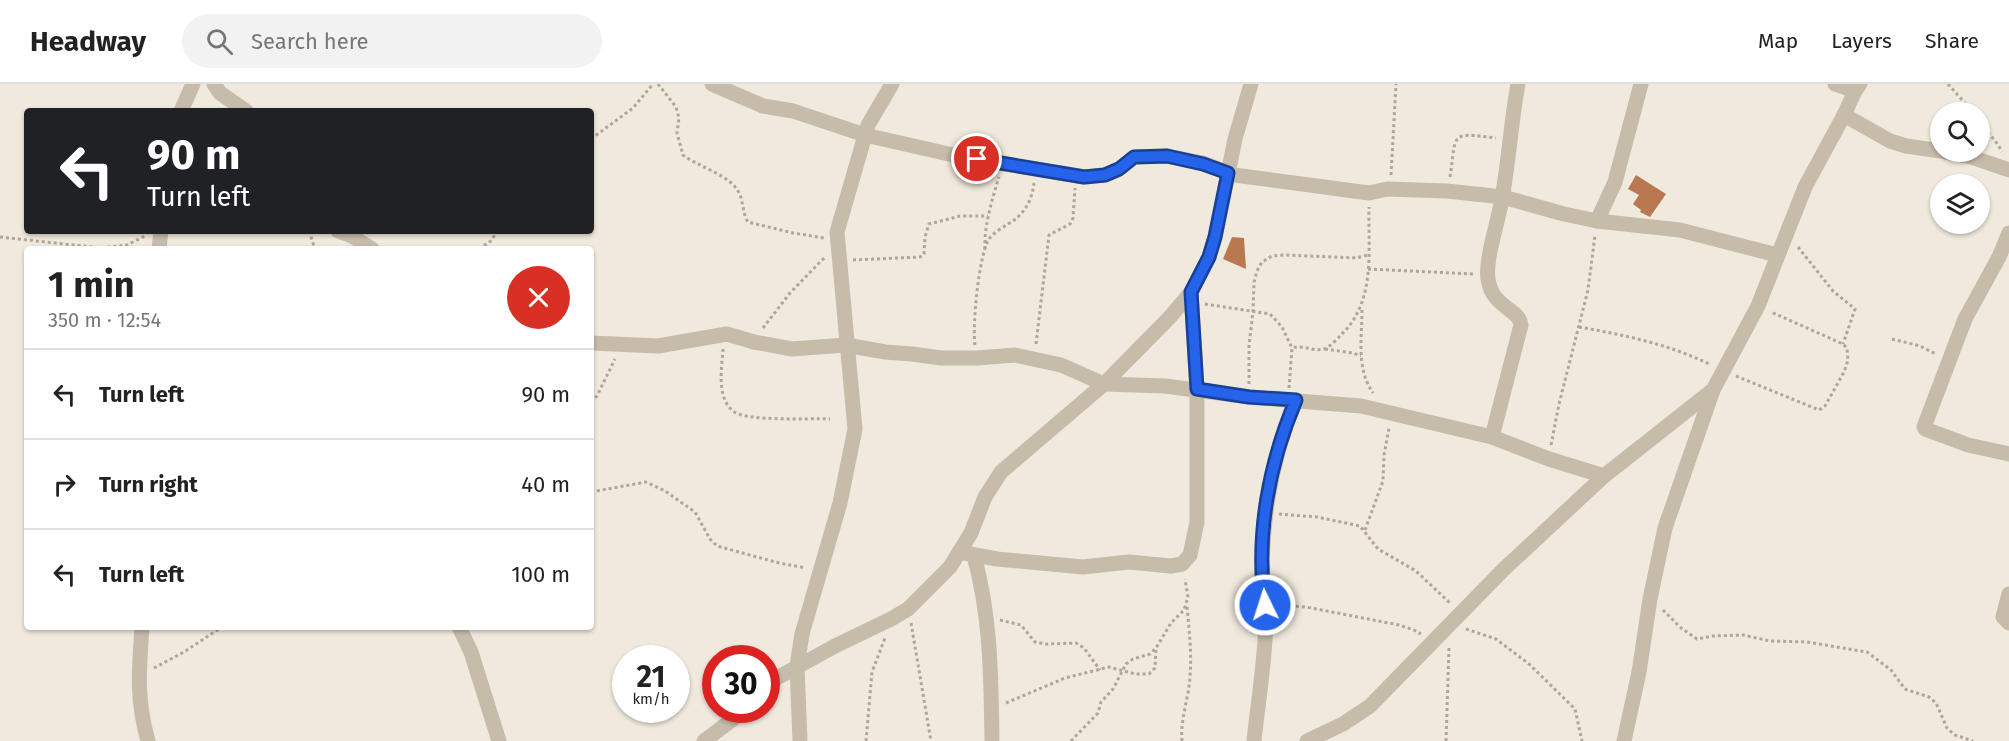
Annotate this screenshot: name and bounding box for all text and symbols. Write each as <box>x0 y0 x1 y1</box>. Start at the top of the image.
search box <box>182 14 602 68</box>
text: Headway <box>30 25 146 58</box>
icon: search <box>203 25 236 58</box>
text: Search here <box>251 28 369 55</box>
text: Map <box>1758 28 1798 54</box>
text: Layers <box>1831 28 1892 54</box>
text: Share <box>1925 28 1979 54</box>
map controls <box>1930 102 1990 234</box>
button: search <box>1930 102 1990 162</box>
text: 90 m <box>147 130 241 180</box>
icon: left <box>48 132 126 210</box>
pin <box>951 133 1002 184</box>
icon: arrive <box>960 142 993 175</box>
button: layers <box>1930 174 1990 234</box>
text: Turn left <box>147 181 250 213</box>
text: 1 min <box>48 263 135 307</box>
button: close <box>507 266 570 329</box>
text: 350 m · 12:54 <box>48 308 161 332</box>
icon: left <box>48 378 81 411</box>
text: Turn left <box>99 381 184 408</box>
text: 90 m <box>521 381 570 408</box>
icon: right <box>48 468 81 501</box>
text: Turn right <box>99 471 198 498</box>
text: 40 m <box>521 471 570 498</box>
icon: left <box>48 558 81 591</box>
text: Turn left <box>99 561 184 588</box>
text: 100 m <box>511 561 570 588</box>
position arrow <box>1233 573 1297 637</box>
speed limit sign: 30 <box>702 645 780 723</box>
text: 21 <box>637 659 665 695</box>
text: km/h <box>632 690 670 708</box>

